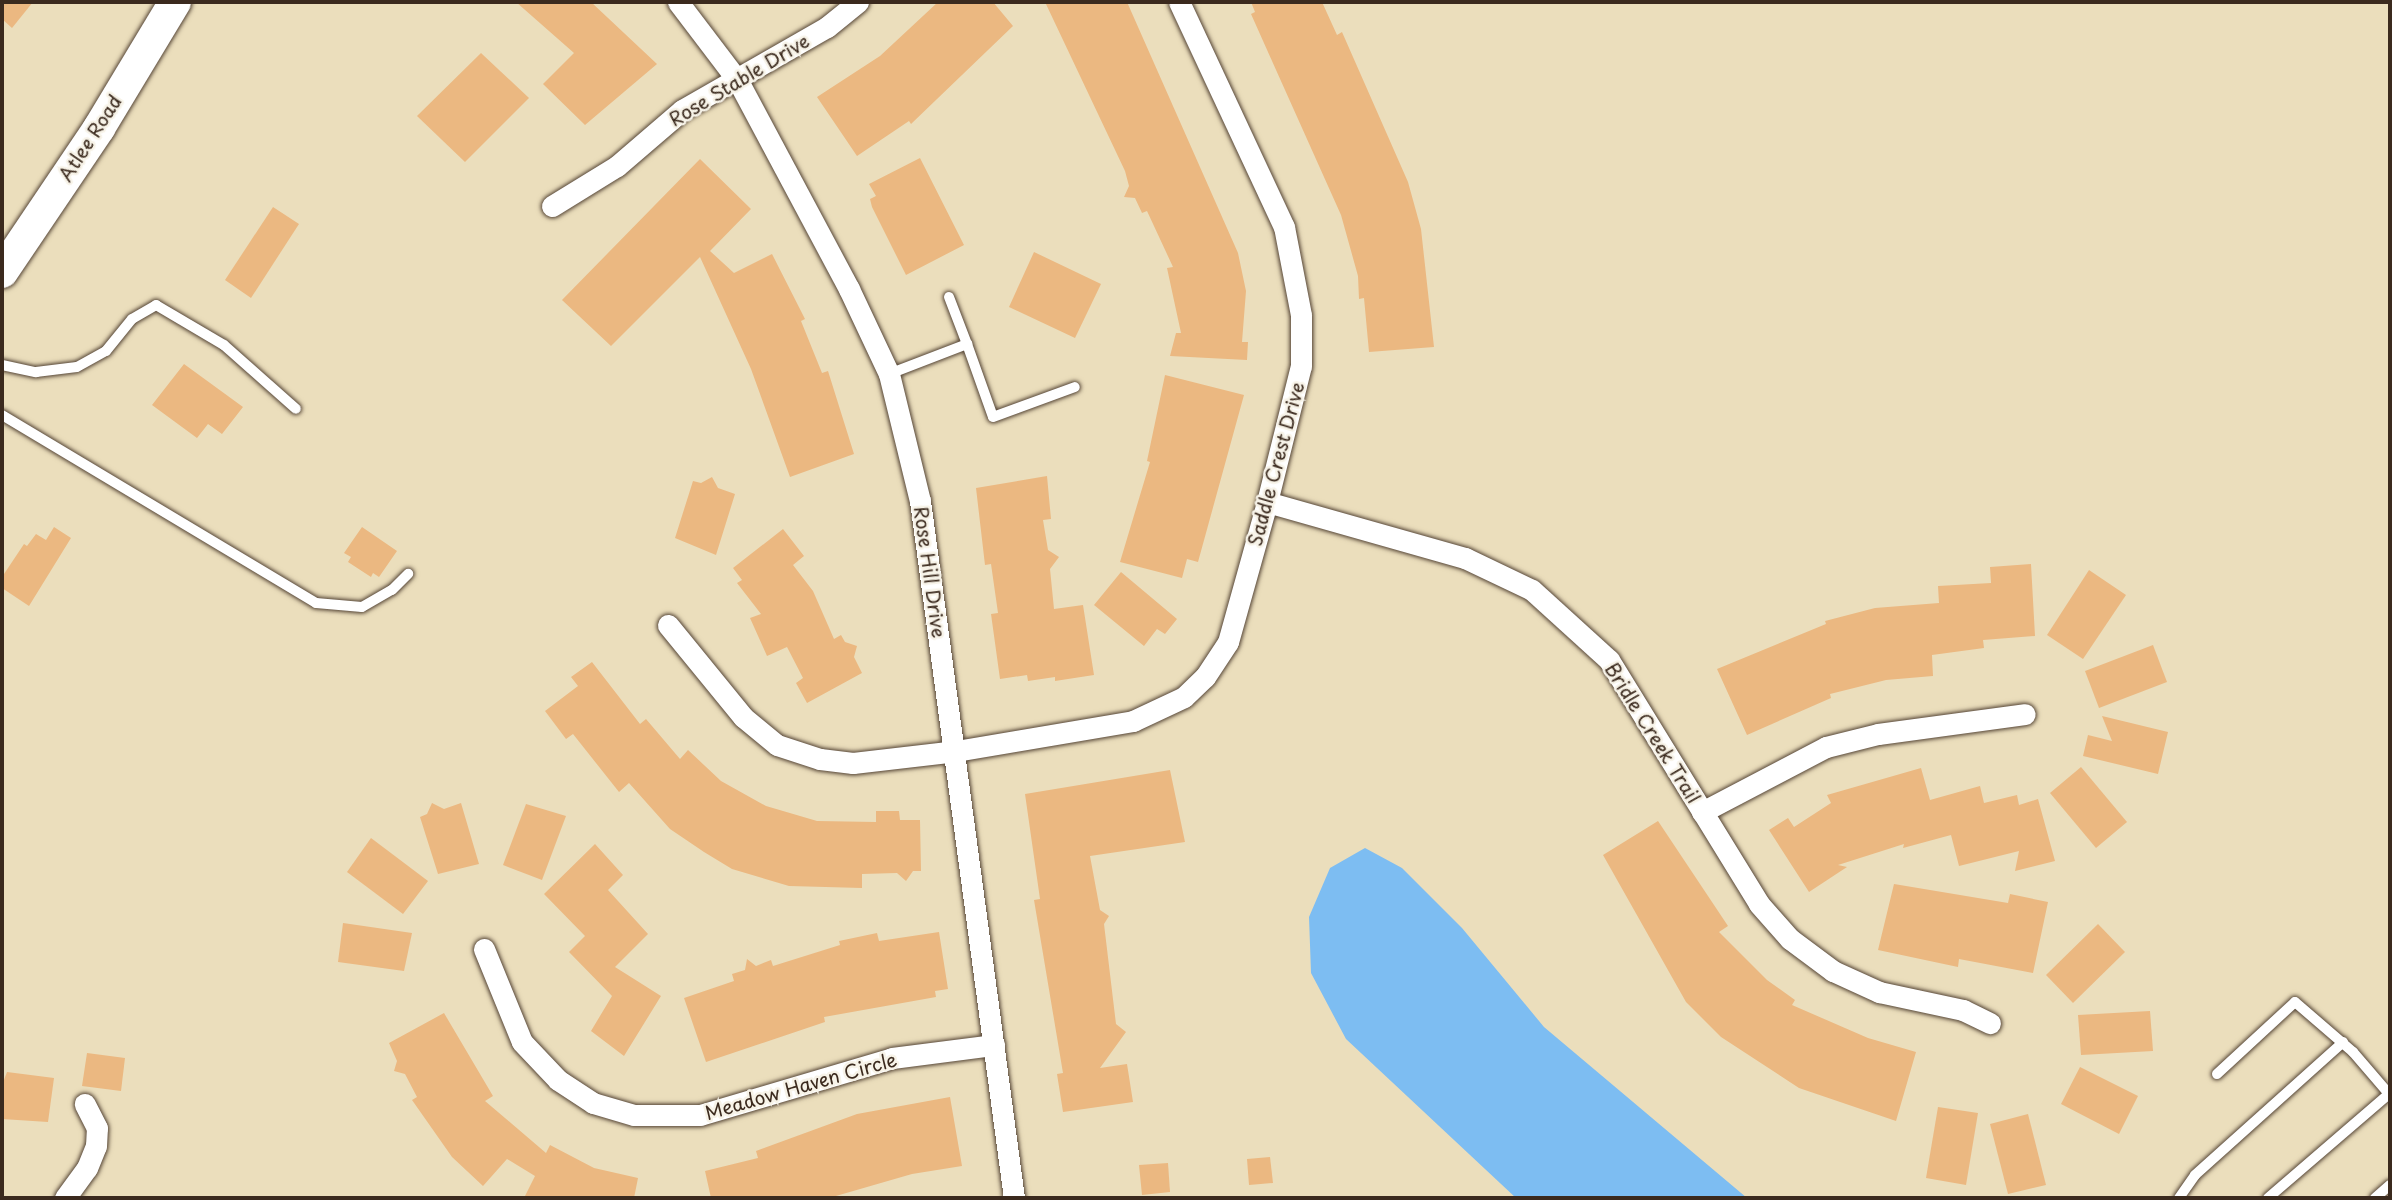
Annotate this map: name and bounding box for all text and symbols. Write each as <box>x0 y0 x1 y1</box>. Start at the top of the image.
street label: Rose Stable Drive <box>664 29 814 131</box>
street label: Atlee Road <box>53 90 127 186</box>
street label: Saddle Crest Drive <box>1243 379 1309 549</box>
street label: Rose Hill Drive <box>909 504 951 640</box>
street label: Bridle Creek Trail <box>1600 657 1706 809</box>
street label: Meadow Haven Circle <box>702 1048 900 1124</box>

